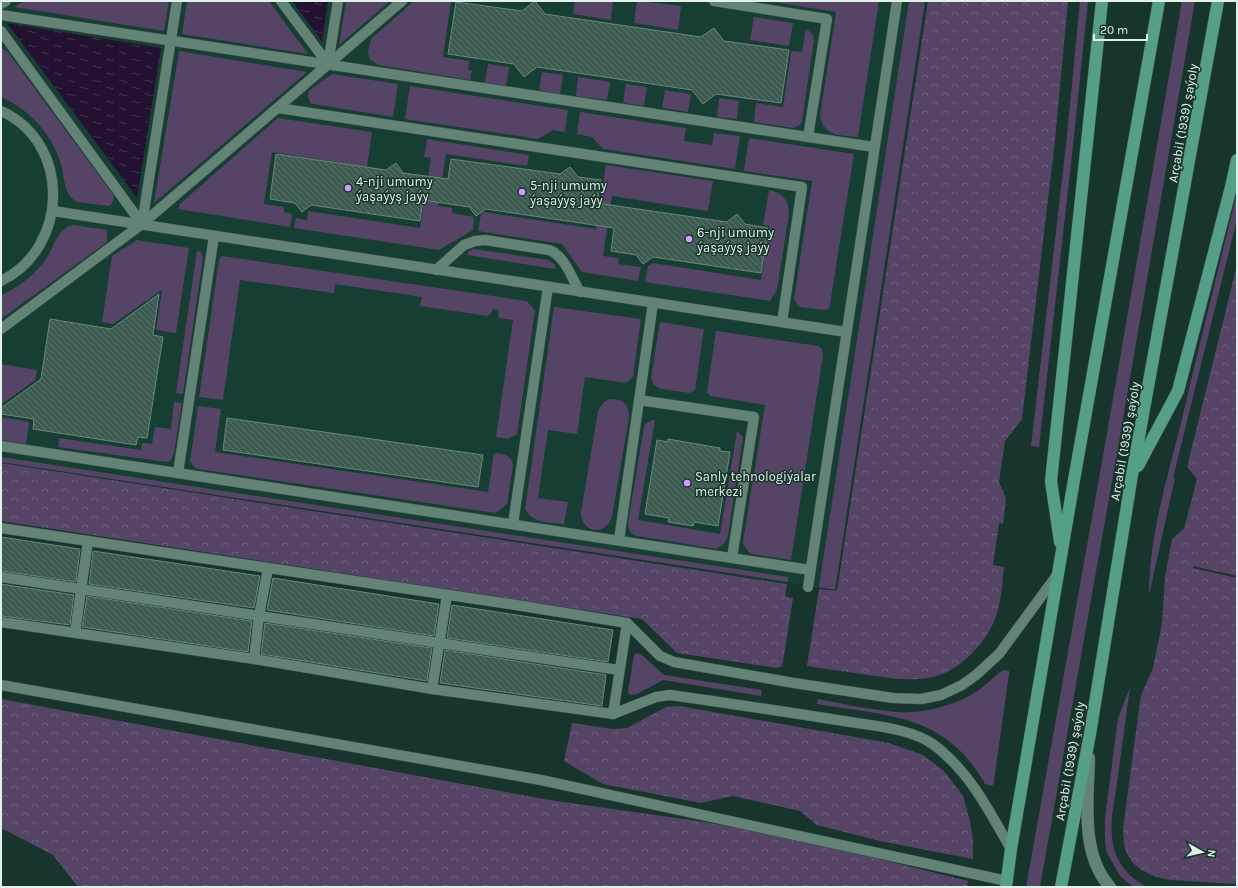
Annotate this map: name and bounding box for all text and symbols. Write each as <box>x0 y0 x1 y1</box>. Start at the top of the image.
scale bar <box>1094 16 1147 42</box>
text: 20 m <box>1100 23 1128 37</box>
street label: Arçabil (1939) şaýoly <box>1165 62 1201 184</box>
place label: 4-nji umumy ýaşaýyş jaýy <box>355 174 433 204</box>
place label: 5-nji umumy ýaşaýyş jaýy <box>529 178 607 208</box>
marker: 4-nji umumy ýaşaýyş jaýy <box>343 183 353 193</box>
marker: 5-nji umumy ýaşaýyş jaýy <box>517 187 527 197</box>
place label: 6-nji umumy ýaşaýyş jaýy <box>696 225 774 255</box>
marker: 6-nji umumy ýaşaýyş jaýy <box>684 234 694 244</box>
street label: Arçabil (1939) şaýoly <box>1107 380 1143 502</box>
place label: Sanly tehnologiýalar merkezi <box>695 469 816 499</box>
marker: Sanly tehnologiýalar merkezi <box>682 478 692 488</box>
street label: Arçabil (1939) şaýoly <box>1052 700 1088 822</box>
north arrow <box>1182 832 1222 872</box>
text: N <box>1204 849 1218 858</box>

